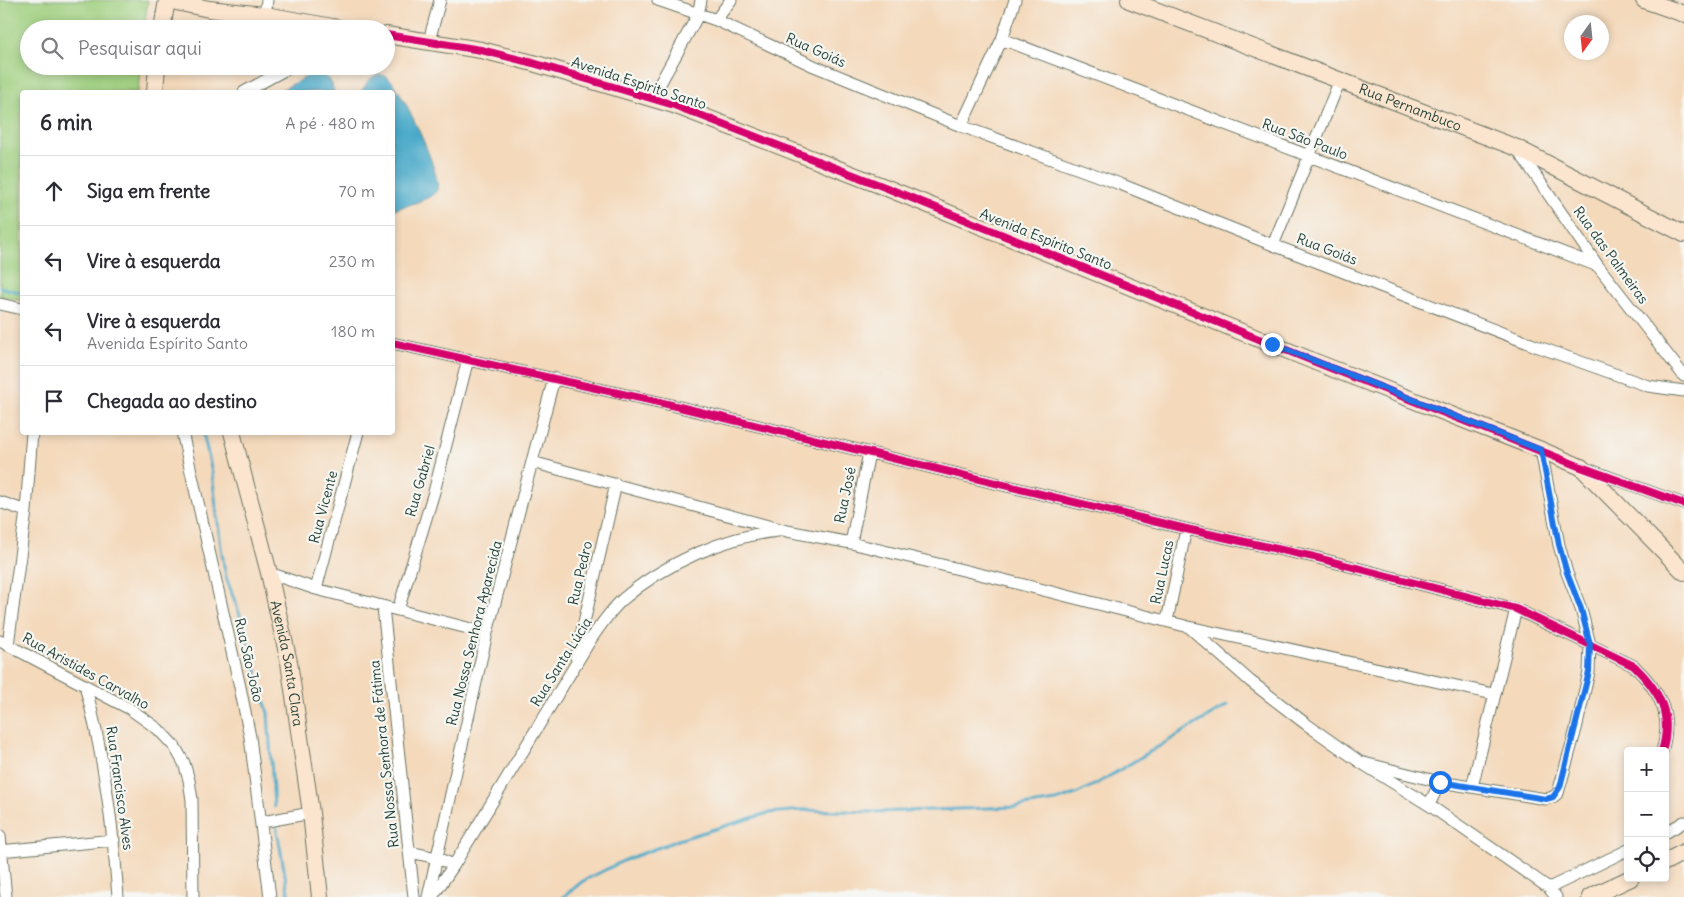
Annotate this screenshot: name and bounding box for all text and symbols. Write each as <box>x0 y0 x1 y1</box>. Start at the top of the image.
north arrow <box>1564 15 1609 60</box>
search box <box>20 20 395 75</box>
street label: Rua Goiás <box>783 29 849 71</box>
icon: search <box>38 34 66 62</box>
text: Pesquisar aqui <box>78 36 202 60</box>
street label: Avenida Espírito Santo <box>569 53 709 113</box>
street label: Rua Pernambuco <box>1356 80 1464 135</box>
text: 6 min <box>40 109 92 136</box>
text: A pé · 480 m <box>285 113 375 133</box>
street label: Rua São Paulo <box>1260 114 1351 164</box>
icon: ahead <box>40 177 68 205</box>
text: Siga em frente <box>87 179 210 203</box>
text: 70 m <box>339 181 375 201</box>
street label: Rua das Palmeiras <box>1570 203 1652 307</box>
street label: Avenida Espírito Santo <box>977 204 1115 274</box>
street label: Rua Goiás <box>1294 229 1360 269</box>
icon: left <box>40 247 68 275</box>
text: Vire à esquerda <box>87 249 221 273</box>
text: 230 m <box>329 251 375 271</box>
text: Vire à esquerda <box>87 309 221 333</box>
icon: left <box>40 317 68 345</box>
text: 180 m <box>331 321 375 341</box>
text: Avenida Espírito Santo <box>87 333 248 353</box>
route end <box>1261 333 1284 356</box>
icon: arrive <box>40 387 68 415</box>
text: Chegada ao destino <box>87 389 257 413</box>
street label: Rua Gabriel <box>401 443 439 519</box>
street label: Rua José <box>830 465 860 525</box>
street label: Rua Vicente <box>305 469 341 545</box>
street label: Rua Nossa Senhora Aparecida <box>442 538 506 728</box>
street label: Rua Lucas <box>1146 538 1178 606</box>
street label: Rua Pedro <box>564 539 596 607</box>
street label: Avenida Santa Clara <box>266 599 307 728</box>
street label: Rua Santa Lúcia <box>526 614 596 710</box>
street label: Rua São João <box>231 616 267 704</box>
street label: Rua Aristides Carvalho <box>19 629 153 713</box>
street label: Rua Nossa Senhora de Fátima <box>365 659 403 849</box>
street label: Rua Francisco Alves <box>102 725 138 851</box>
map controls <box>1624 747 1669 882</box>
button: + <box>1624 747 1669 792</box>
route start <box>1429 771 1452 794</box>
button: − <box>1624 792 1669 837</box>
button: locate <box>1624 837 1669 882</box>

